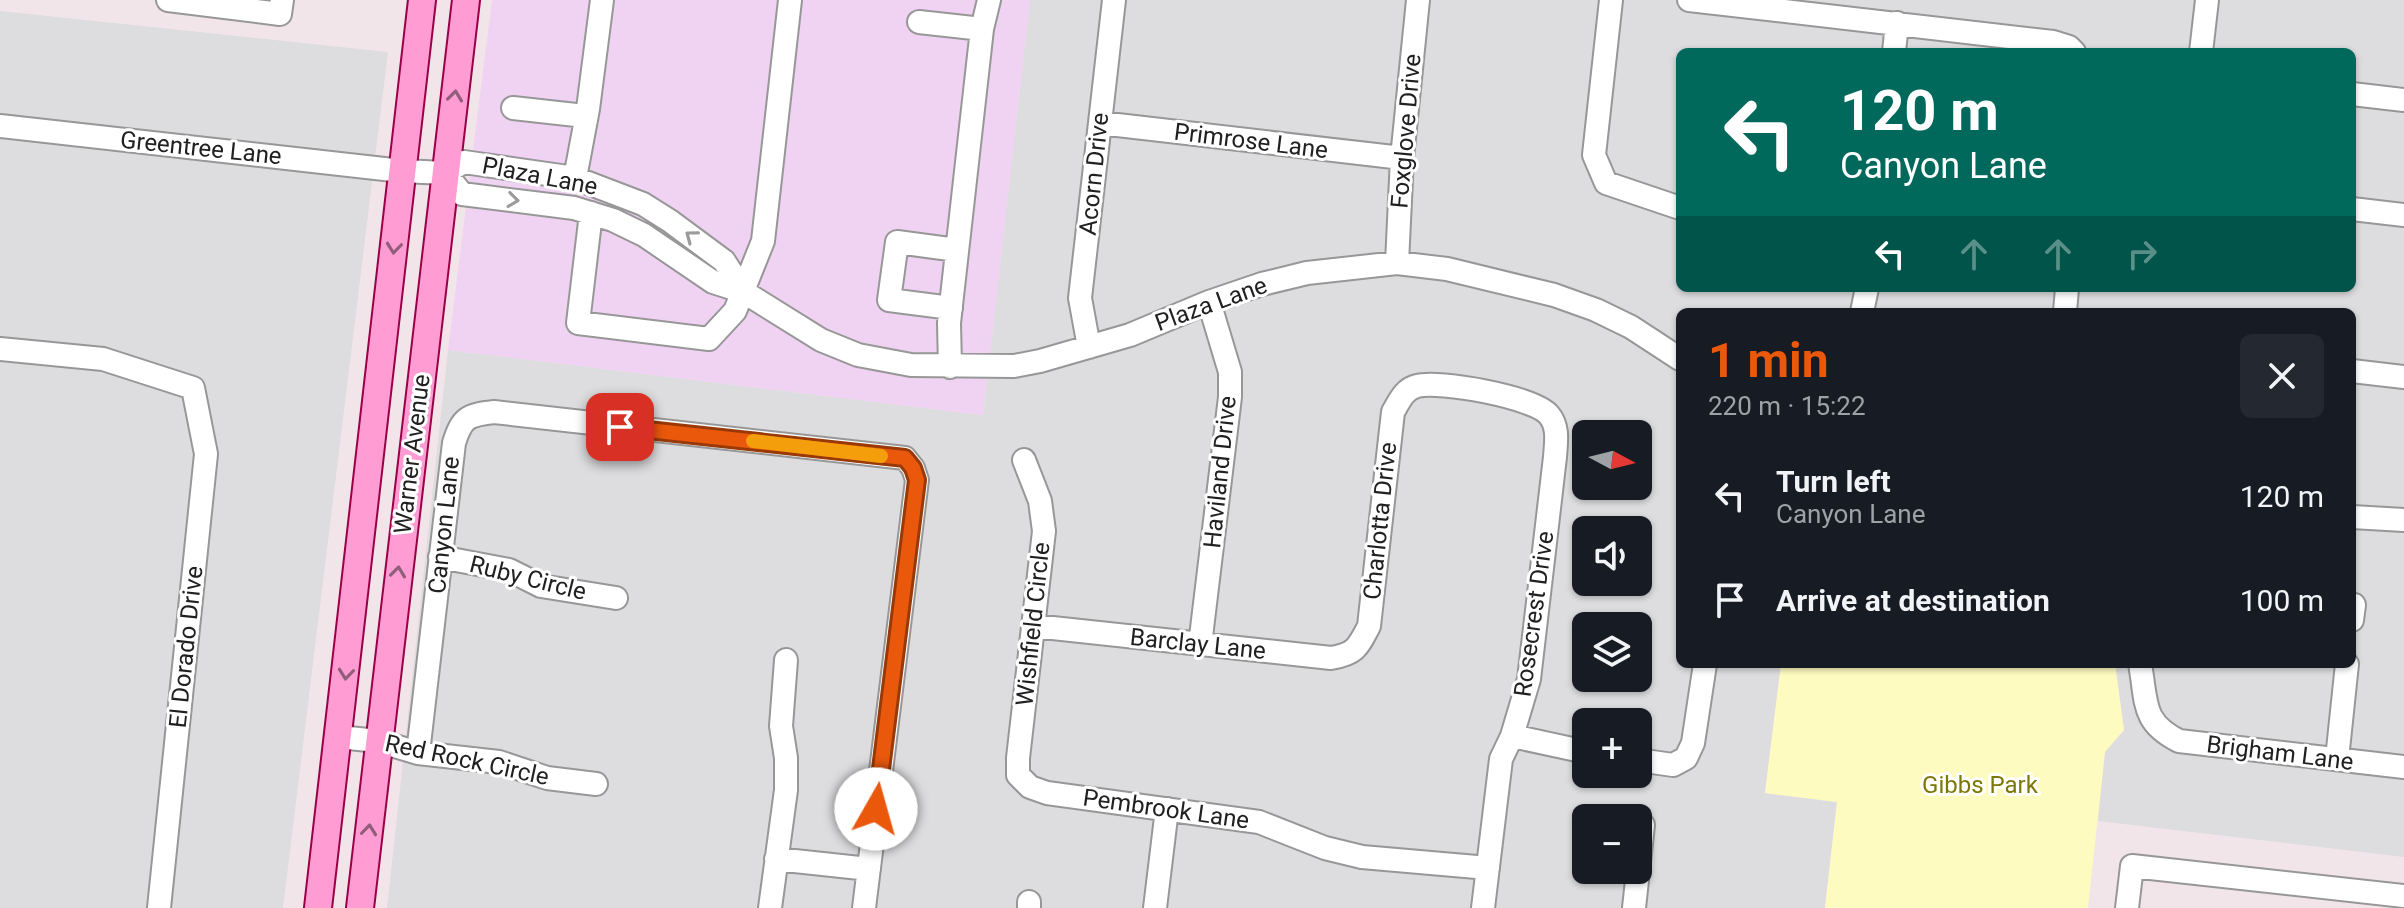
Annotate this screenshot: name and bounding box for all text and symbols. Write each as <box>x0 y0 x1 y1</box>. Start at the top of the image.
street label: Foxglove Drive <box>1385 53 1427 209</box>
text: 120 m <box>1840 78 1999 144</box>
icon: left <box>1708 80 1812 184</box>
one-way arrow <box>446 89 463 102</box>
street label: Acorn Drive <box>1074 111 1114 237</box>
street label: Primrose Lane <box>1172 118 1330 164</box>
street label: Greentree Lane <box>119 126 283 170</box>
text: Canyon Lane <box>1840 145 2047 187</box>
street label: Plaza Lane <box>480 151 600 201</box>
one-way arrow <box>507 191 520 208</box>
one-way arrow <box>685 232 700 246</box>
icon: left <box>1868 232 1912 276</box>
icon: ahead <box>1952 232 1996 276</box>
icon: ahead <box>2036 232 2080 276</box>
icon: right <box>2120 232 2164 276</box>
one-way arrow <box>385 242 402 255</box>
street label: Plaza Lane <box>1151 271 1271 337</box>
text: 1 min <box>1708 332 1829 389</box>
button: close <box>2240 334 2324 418</box>
street label: Warner Avenue <box>388 373 436 535</box>
text: 220 m · 15:22 <box>1708 391 1866 421</box>
pin <box>586 393 654 461</box>
street label: Haviland Drive <box>1198 394 1242 550</box>
icon: arrive <box>598 405 642 449</box>
north arrow <box>1572 420 1652 500</box>
map controls <box>1572 420 1652 884</box>
street label: Charlotta Drive <box>1358 441 1402 601</box>
street label: Canyon Lane <box>423 455 465 595</box>
text: Turn left <box>1776 464 1891 499</box>
icon: left <box>1708 474 1752 518</box>
text: 120 m <box>2240 479 2324 514</box>
text: Canyon Lane <box>1776 499 1925 529</box>
button: sound <box>1572 516 1652 596</box>
street label: Rosecrest Drive <box>1509 529 1559 699</box>
street label: Wishfield Circle <box>1010 541 1056 707</box>
street label: Ruby Circle <box>467 550 589 606</box>
street label: El Dorado Drive <box>164 565 208 729</box>
one-way arrow <box>389 565 406 579</box>
icon: arrive <box>1708 578 1752 622</box>
text: Arrive at destination <box>1776 583 2050 618</box>
text: 100 m <box>2240 583 2324 618</box>
button: layers <box>1572 612 1652 692</box>
street label: Barclay Lane <box>1129 623 1267 665</box>
one-way arrow <box>338 668 355 681</box>
button: + <box>1572 708 1652 788</box>
street label: Red Rock Circle <box>383 729 551 791</box>
street label: Brigham Lane <box>2205 730 2355 776</box>
position arrow <box>834 767 918 851</box>
park label: Gibbs Park <box>1922 771 2039 799</box>
street label: Pembrook Lane <box>1081 783 1251 835</box>
button: − <box>1572 804 1652 884</box>
one-way arrow <box>360 824 377 837</box>

